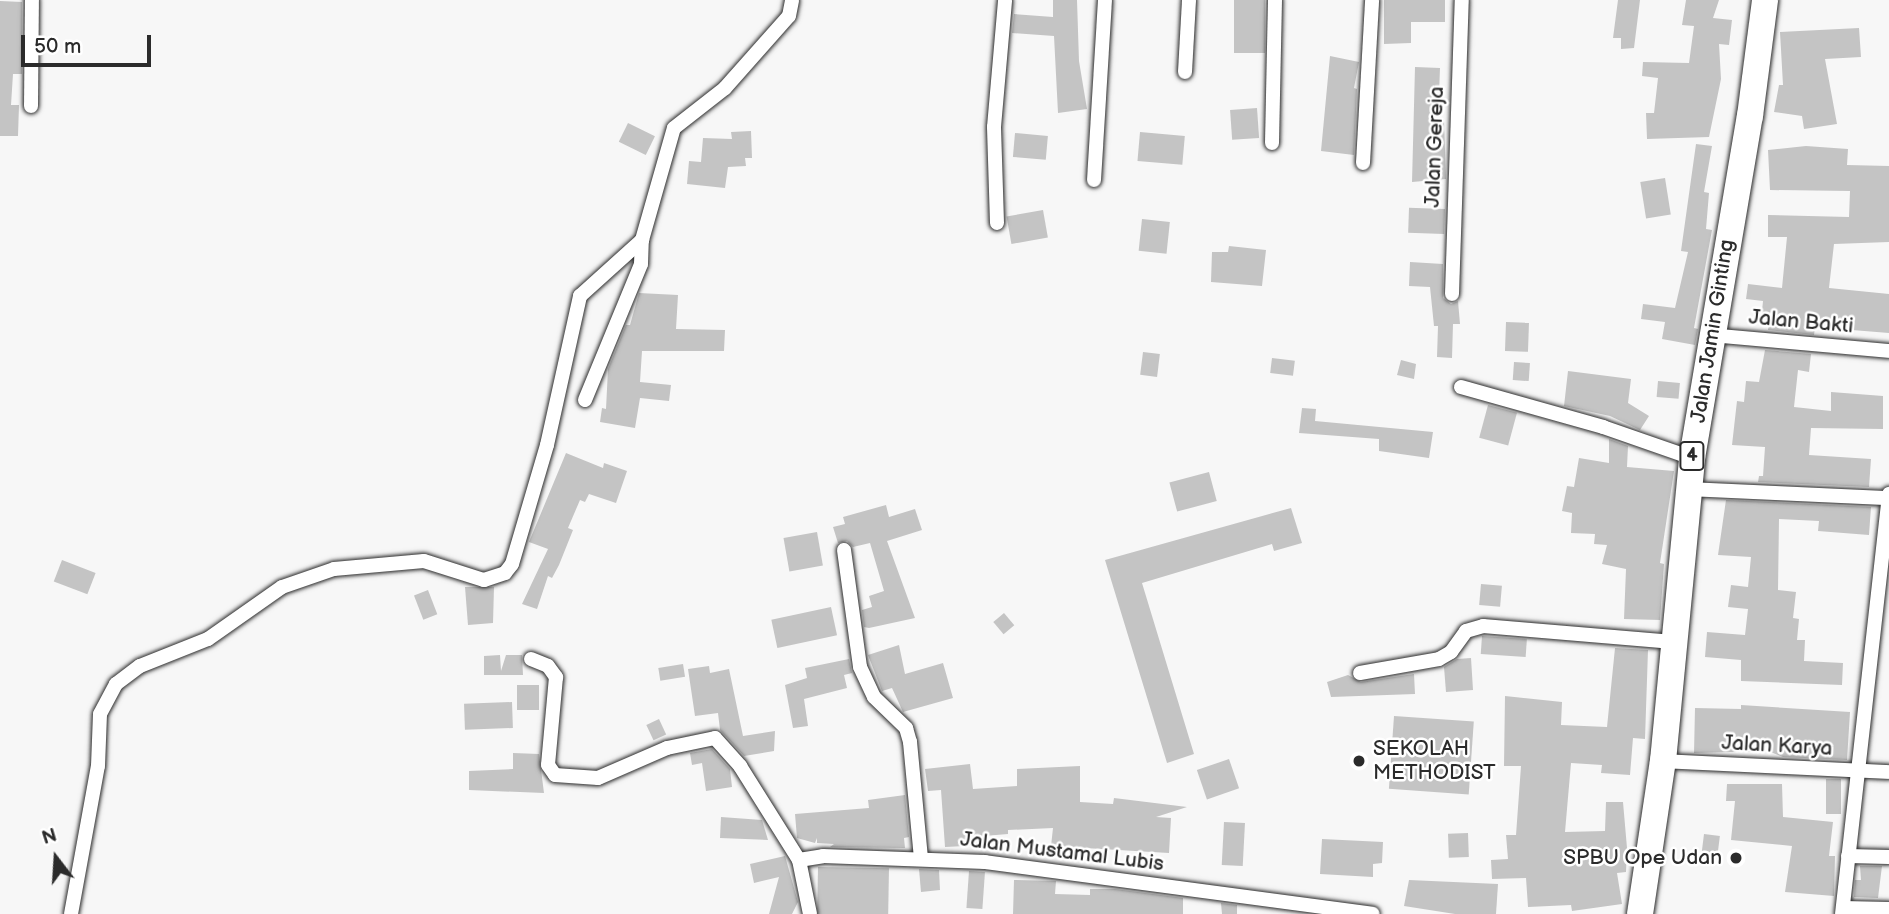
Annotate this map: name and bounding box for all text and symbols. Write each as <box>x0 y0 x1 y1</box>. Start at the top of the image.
scale bar <box>24 21 154 65</box>
text: 50 m <box>34 34 81 59</box>
street label: Jalan Gereja <box>1420 86 1450 208</box>
street label: Jalan Jamin Ginting <box>1686 237 1740 425</box>
street label: Jalan Bakti <box>1748 305 1854 339</box>
road number: 4 <box>1678 440 1706 471</box>
street label: Jalan Karya <box>1721 731 1833 761</box>
place label: SEKOLAH METHODIST <box>1373 736 1496 786</box>
marker: SEKOLAH METHODIST <box>1351 753 1367 769</box>
north arrow <box>21 823 91 893</box>
text: N <box>40 824 60 851</box>
street label: Jalan Mustamal Lubis <box>959 827 1165 877</box>
place label: SPBU Ope Udan <box>1563 845 1722 871</box>
marker: SPBU Ope Udan <box>1728 850 1744 866</box>

